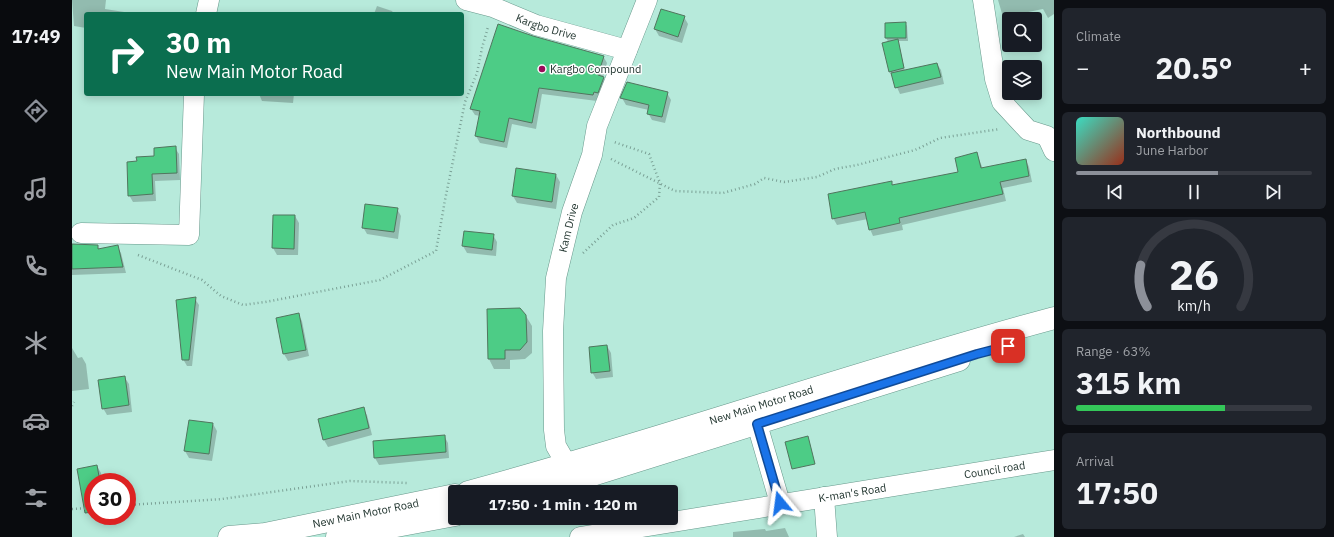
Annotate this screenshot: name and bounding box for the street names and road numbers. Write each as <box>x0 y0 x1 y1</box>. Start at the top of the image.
street label: Kargbo Drive <box>514 10 578 43</box>
street label: Kam Drive <box>555 201 582 254</box>
street label: New Main Motor Road <box>708 382 815 428</box>
street label: Council road <box>963 458 1026 482</box>
street label: K-man's Road <box>818 480 887 505</box>
street label: New Main Motor Road <box>311 496 420 531</box>

